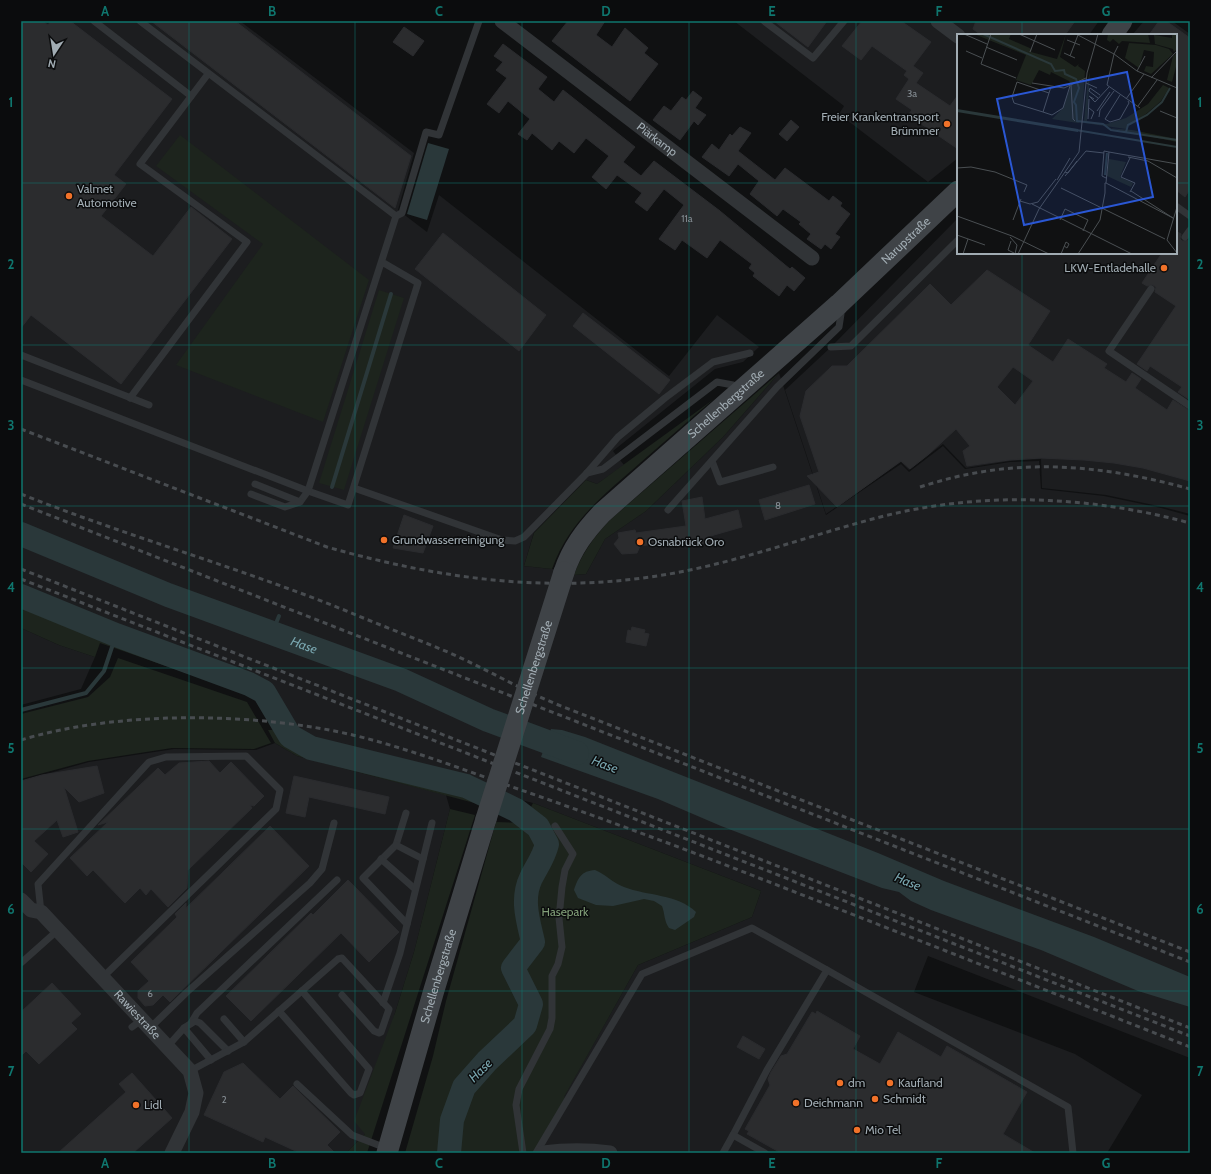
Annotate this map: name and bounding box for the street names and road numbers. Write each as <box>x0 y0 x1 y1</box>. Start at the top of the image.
street label: Piärkamp <box>634 119 681 160</box>
street label: Narupstraße <box>878 213 933 267</box>
street label: Schellenbergstraße <box>684 365 767 441</box>
street label: Schellenbergstraße <box>512 618 555 716</box>
street label: Schellenbergstraße <box>417 927 459 1025</box>
street label: Rawiestraße <box>111 987 164 1042</box>

